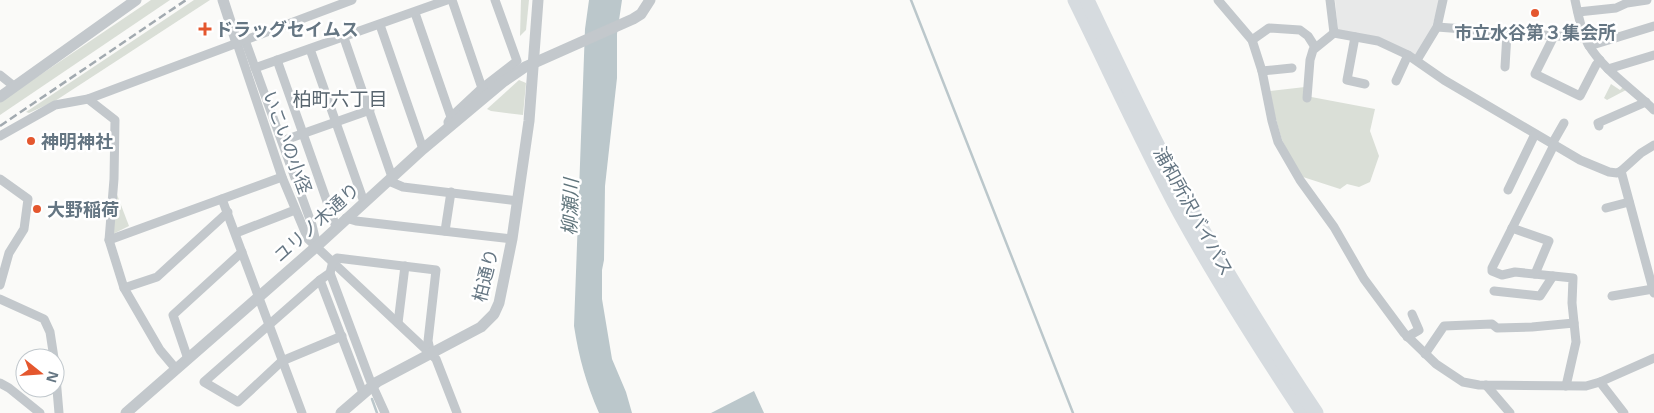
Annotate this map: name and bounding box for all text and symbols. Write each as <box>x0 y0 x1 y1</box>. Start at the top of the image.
marker: 市立水谷第３集会所 <box>1529 7 1541 19</box>
place label: ドラッグセイムス <box>215 17 359 41</box>
place label: 市立水谷第３集会所 <box>1454 20 1616 44</box>
marker: ドラッグセイムス <box>199 23 211 35</box>
district label: 柏町六丁目 <box>292 86 388 112</box>
street label: いこいの小径 <box>258 87 318 197</box>
place label: 神明神社 <box>41 129 113 153</box>
marker: 神明神社 <box>25 135 37 147</box>
street label: 浦和所沢バイパス <box>1149 142 1239 280</box>
water label: 柳瀬川 <box>556 176 584 236</box>
street label: ユリノ木通り <box>268 177 364 267</box>
place label: 大野稲荷 <box>47 197 119 221</box>
marker: 大野稲荷 <box>31 203 43 215</box>
street label: 柏通り <box>467 246 503 304</box>
north arrow <box>15 348 65 398</box>
text: N <box>42 369 64 385</box>

